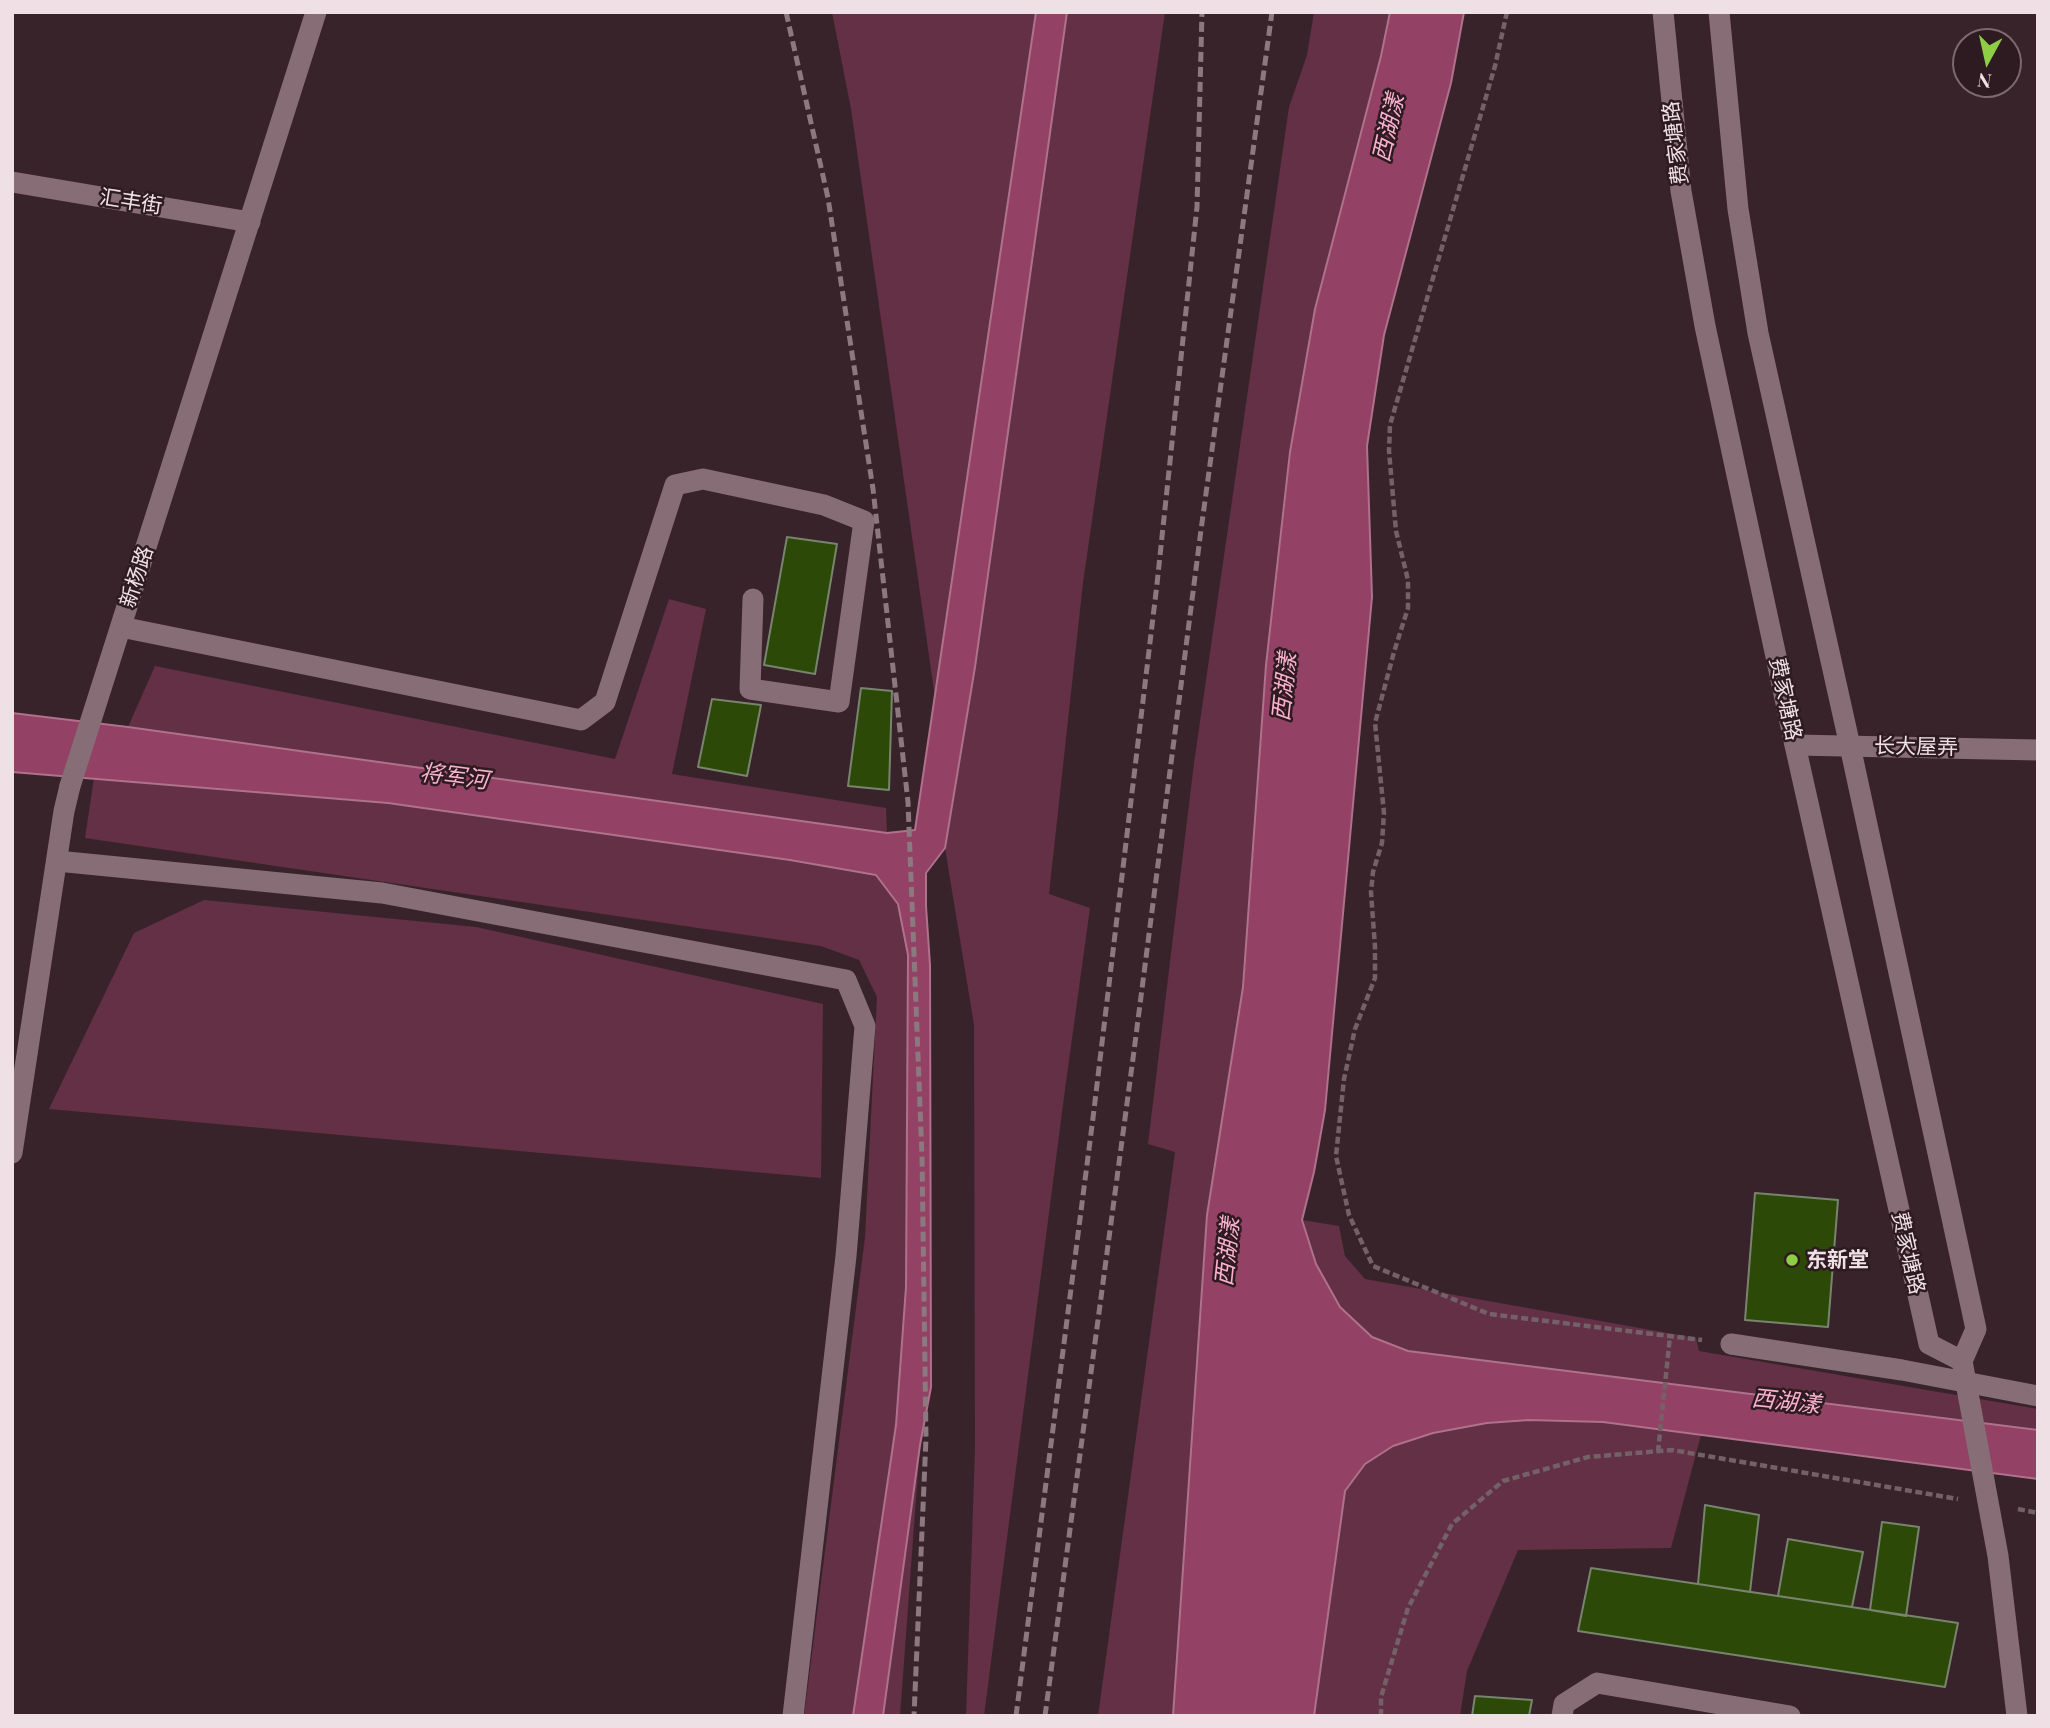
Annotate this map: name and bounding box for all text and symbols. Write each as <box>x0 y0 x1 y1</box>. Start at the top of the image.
north arrow <box>1952 28 2022 98</box>
text: N <box>1976 68 1993 96</box>
water label: 西湖漾 <box>1368 91 1410 165</box>
street label: 费家塘路 <box>1658 100 1694 186</box>
street label: 汇丰街 <box>98 185 164 219</box>
street label: 新杨路 <box>115 543 159 611</box>
water label: 西湖漾 <box>1268 651 1302 723</box>
street label: 费家塘路 <box>1764 655 1806 743</box>
street label: 长大屋弄 <box>1874 734 1958 760</box>
water label: 将军河 <box>418 759 490 795</box>
street label: 费家塘路 <box>1886 1209 1930 1297</box>
water label: 西湖漾 <box>1211 1216 1245 1288</box>
place label: 东新堂 <box>1806 1247 1869 1273</box>
marker: 东新堂 <box>1784 1252 1800 1268</box>
water label: 西湖漾 <box>1750 1385 1822 1419</box>

